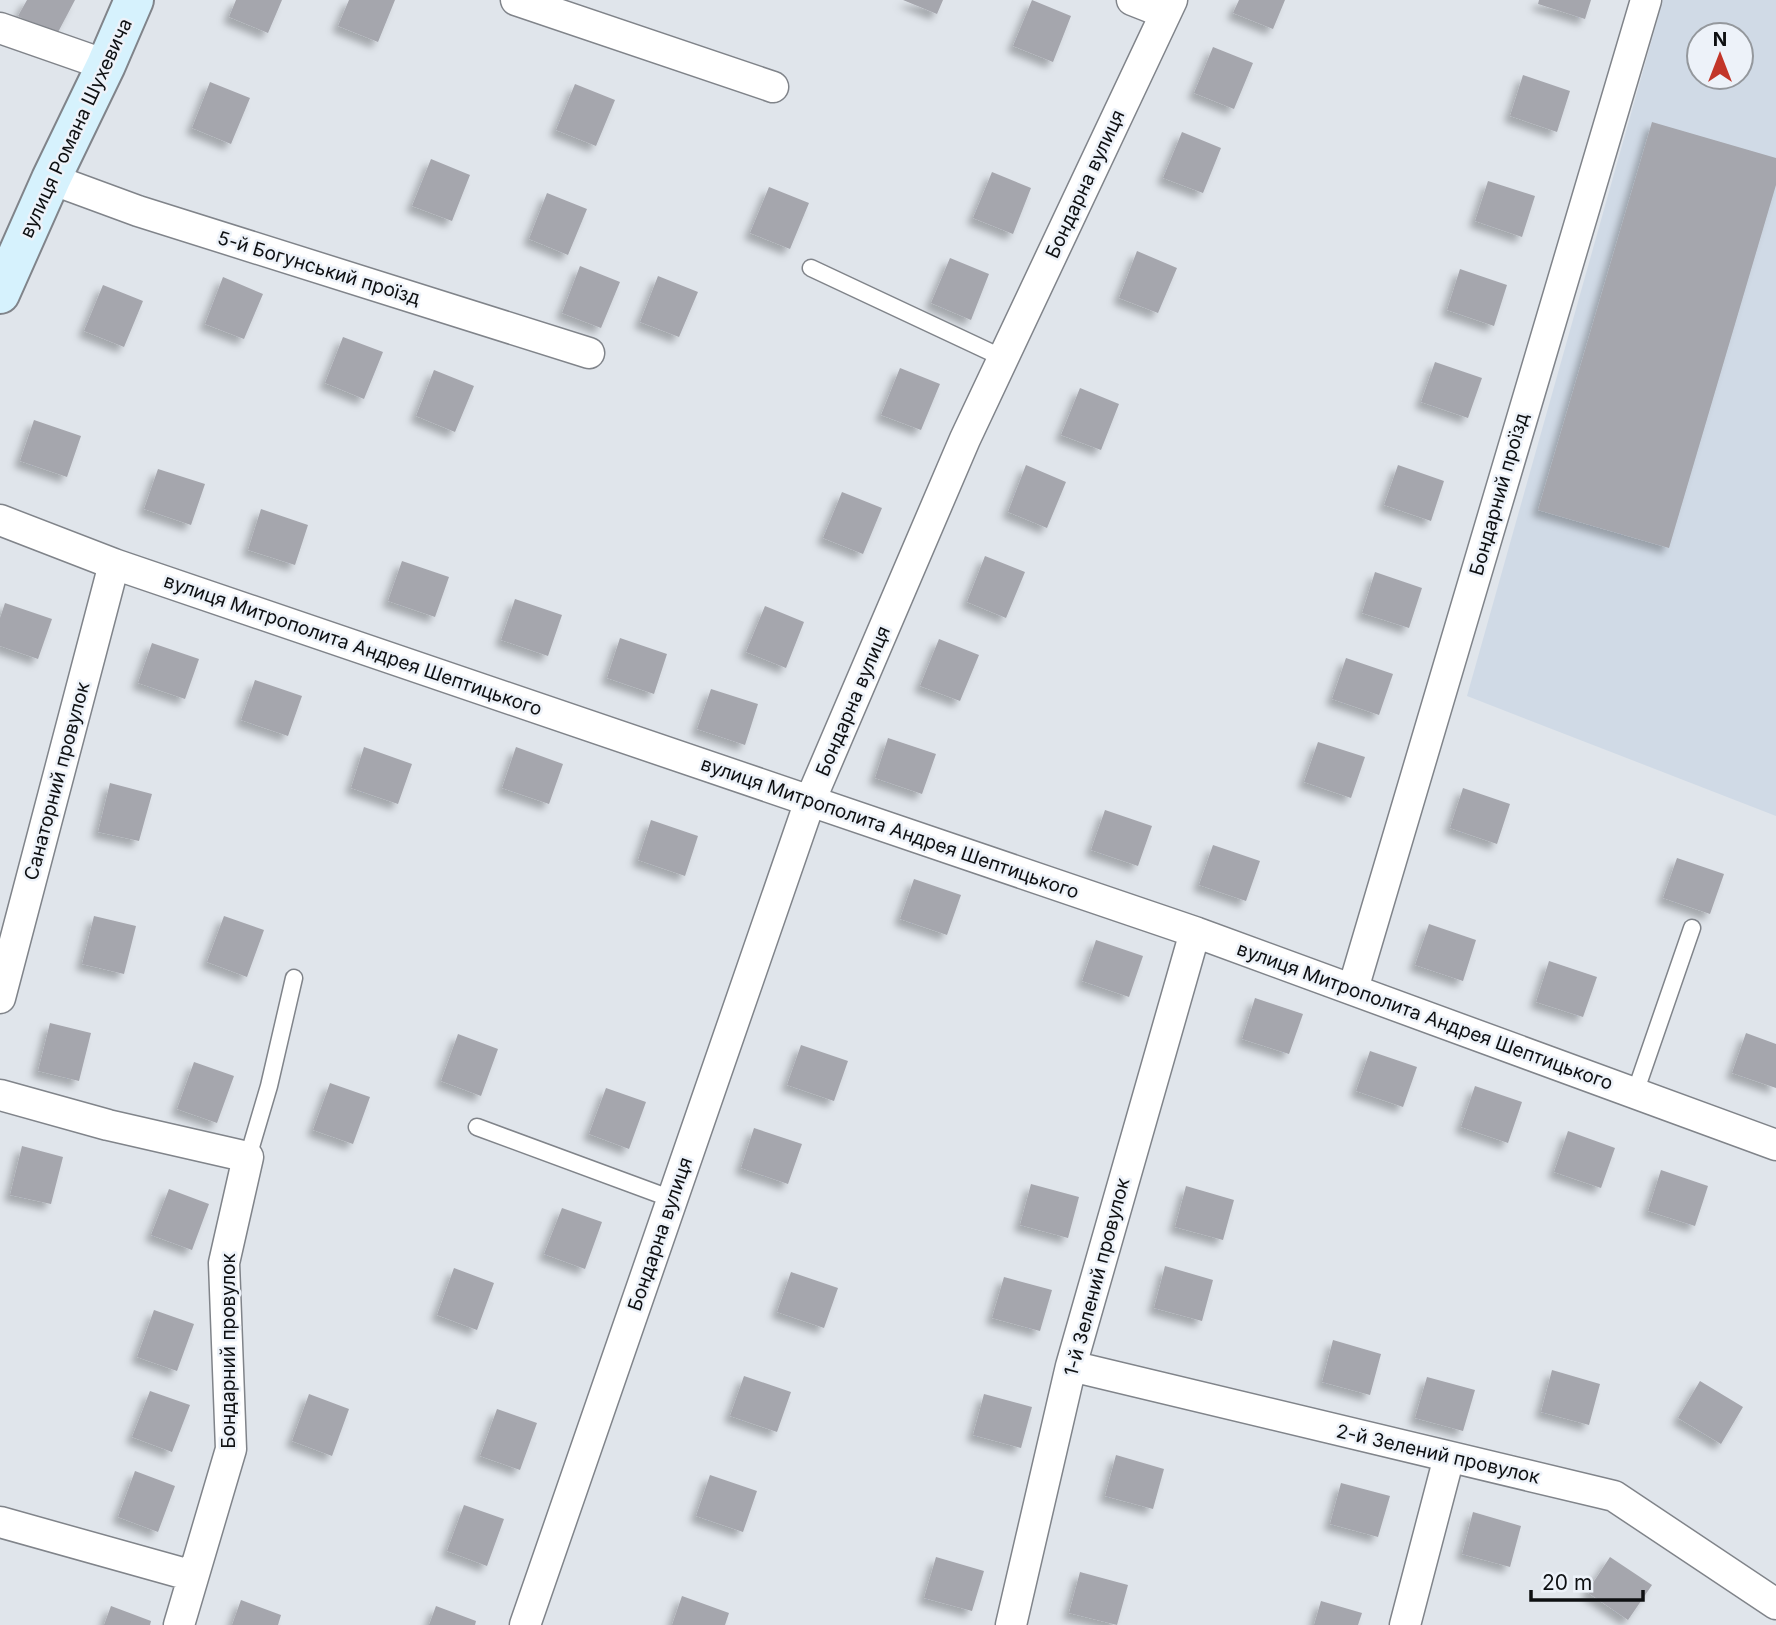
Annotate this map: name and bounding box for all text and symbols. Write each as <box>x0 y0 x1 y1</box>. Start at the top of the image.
street label: вулиця Романа Шухевича <box>15 15 137 241</box>
north arrow <box>1685 21 1755 91</box>
text: N <box>1713 28 1727 51</box>
street label: Бондарна вулиця <box>1041 106 1129 262</box>
street label: 5-й Богунський проїзд <box>215 226 423 310</box>
street label: Бондарний проїзд <box>1465 410 1533 578</box>
street label: вулиця Митрополита Андрея Шептицького <box>161 569 545 721</box>
street label: Бондарна вулиця <box>811 622 895 780</box>
street label: Санаторний провулок <box>19 679 95 883</box>
street label: вулиця Митрополита Андрея Шептицького <box>698 752 1082 904</box>
street label: вулиця Митрополита Андрея Шептицького <box>1234 937 1616 1095</box>
street label: Бондарна вулиця <box>623 1154 697 1314</box>
street label: 1-й Зелений провулок <box>1059 1175 1135 1379</box>
street label: Бондарний провулок <box>217 1253 240 1449</box>
street label: 2-й Зелений провулок <box>1334 1419 1543 1489</box>
scale bar <box>1531 1558 1643 1602</box>
text: 20 m <box>1542 1570 1592 1595</box>

